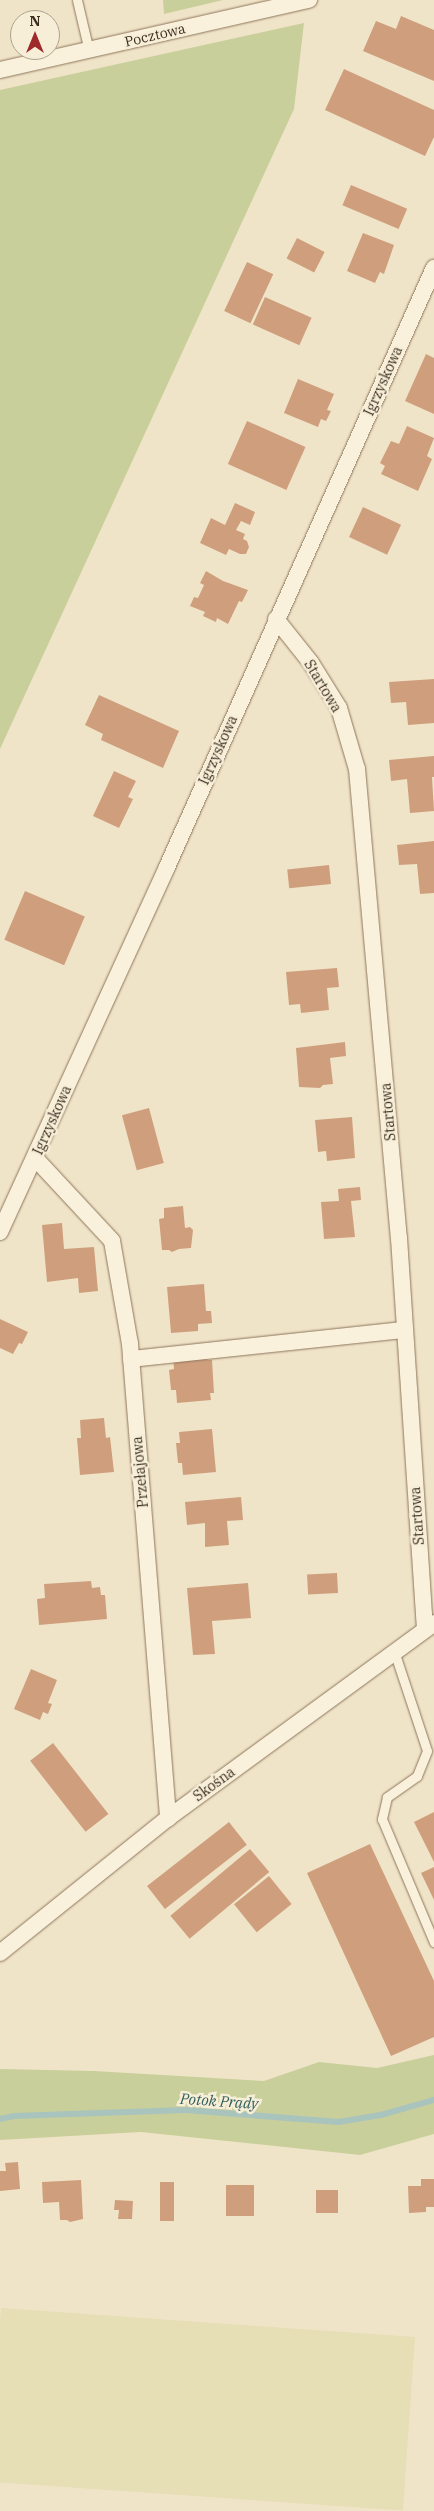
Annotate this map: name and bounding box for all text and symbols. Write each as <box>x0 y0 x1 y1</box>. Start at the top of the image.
north arrow <box>10 10 60 60</box>
text: N <box>29 12 41 30</box>
street label: Pocztowa <box>123 20 187 50</box>
street label: Igrzyskowa <box>360 344 406 418</box>
street label: Startowa <box>301 657 345 715</box>
street label: Igrzyskowa <box>195 713 241 787</box>
street label: Startowa <box>377 1082 399 1142</box>
street label: Igrzyskowa <box>29 1083 75 1157</box>
street label: Przełajowa <box>129 1436 151 1508</box>
street label: Startowa <box>407 1486 427 1546</box>
street label: Skośna <box>190 1763 238 1805</box>
water label: Potok Prądy <box>179 2089 259 2113</box>

